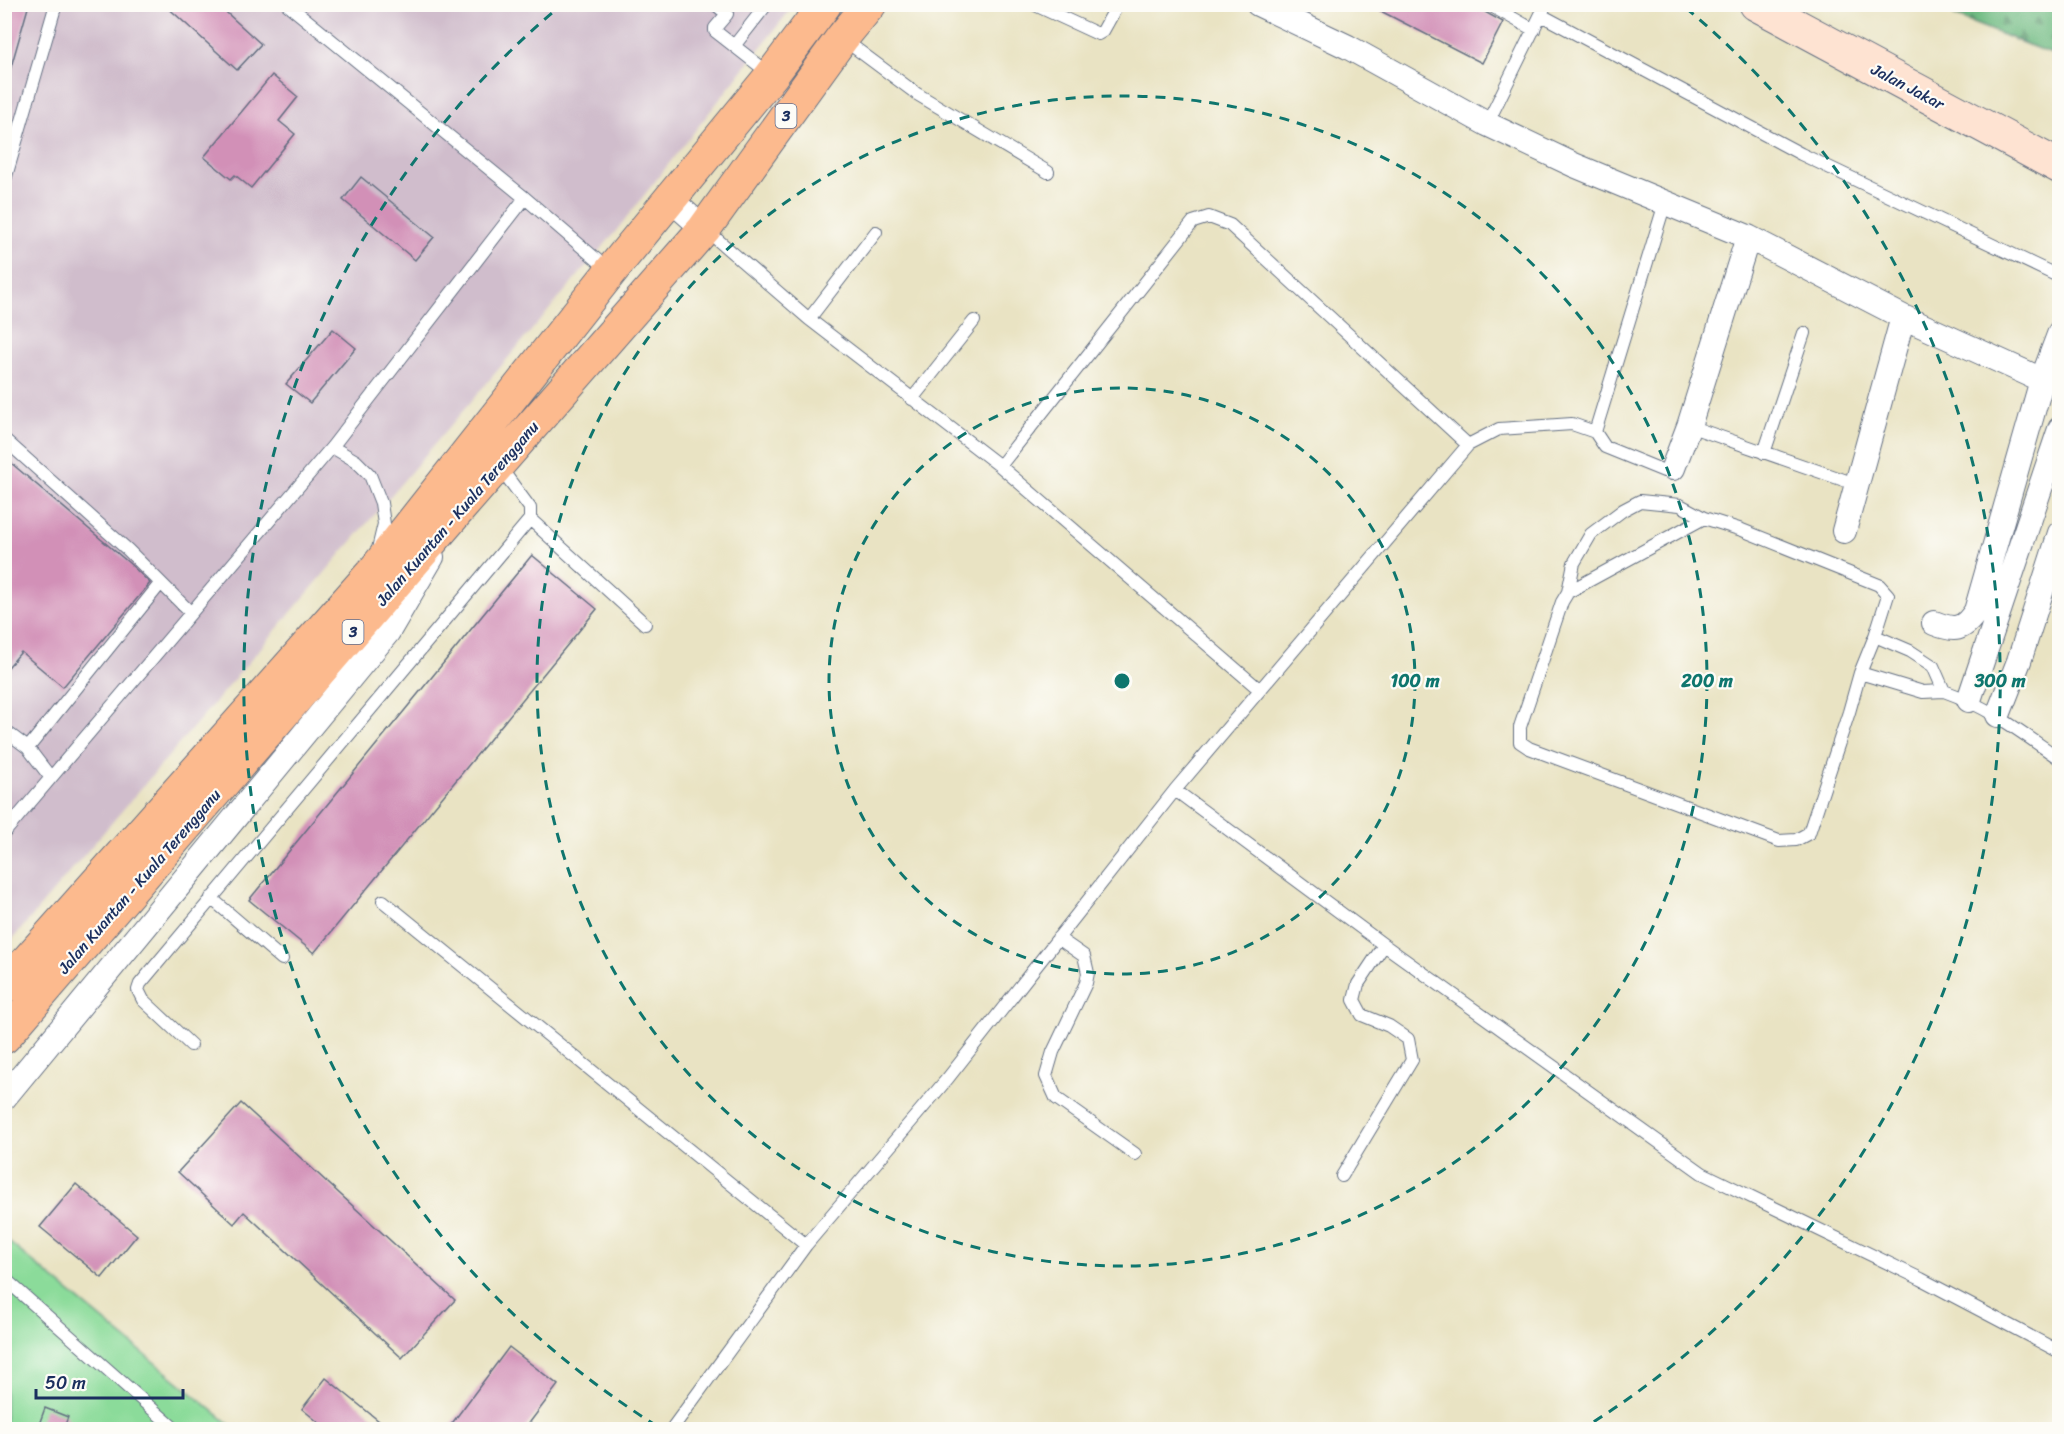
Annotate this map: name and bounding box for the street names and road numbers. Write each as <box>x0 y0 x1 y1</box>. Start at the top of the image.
street label: Jalan Jakar <box>1865 54 1951 119</box>
road number: 3 <box>776 104 796 128</box>
street label: Jalan Kuantan - Kuala Terengganu <box>368 414 547 613</box>
road number: 3 <box>342 620 364 644</box>
street label: Jalan Kuantan - Kuala Terengganu <box>50 782 229 981</box>

